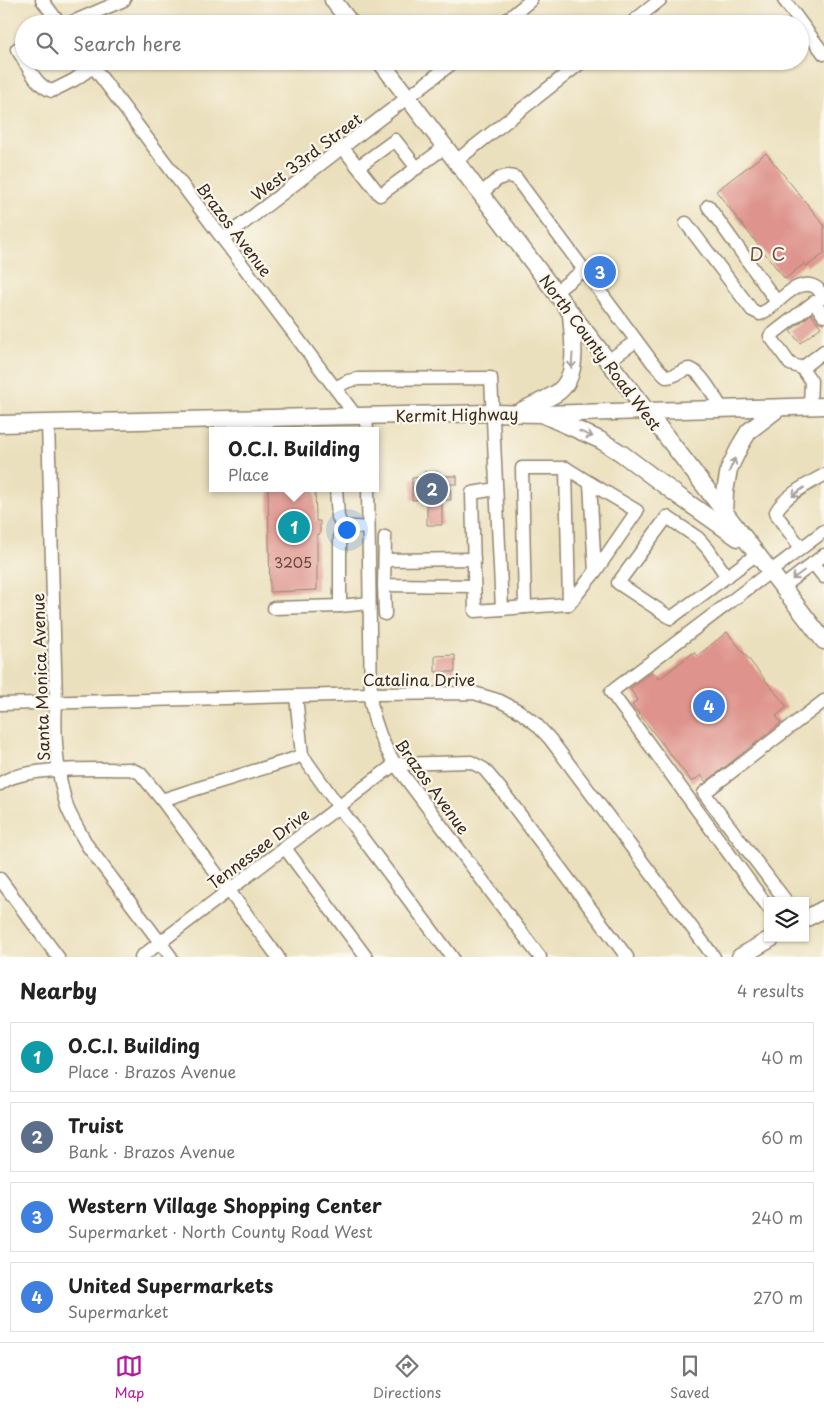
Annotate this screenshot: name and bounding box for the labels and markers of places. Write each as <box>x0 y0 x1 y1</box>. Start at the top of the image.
pin: 3 <box>584 253 616 291</box>
pin: 2 <box>416 470 448 508</box>
pin: 1 <box>278 508 310 546</box>
pin: 4 <box>693 687 725 725</box>

